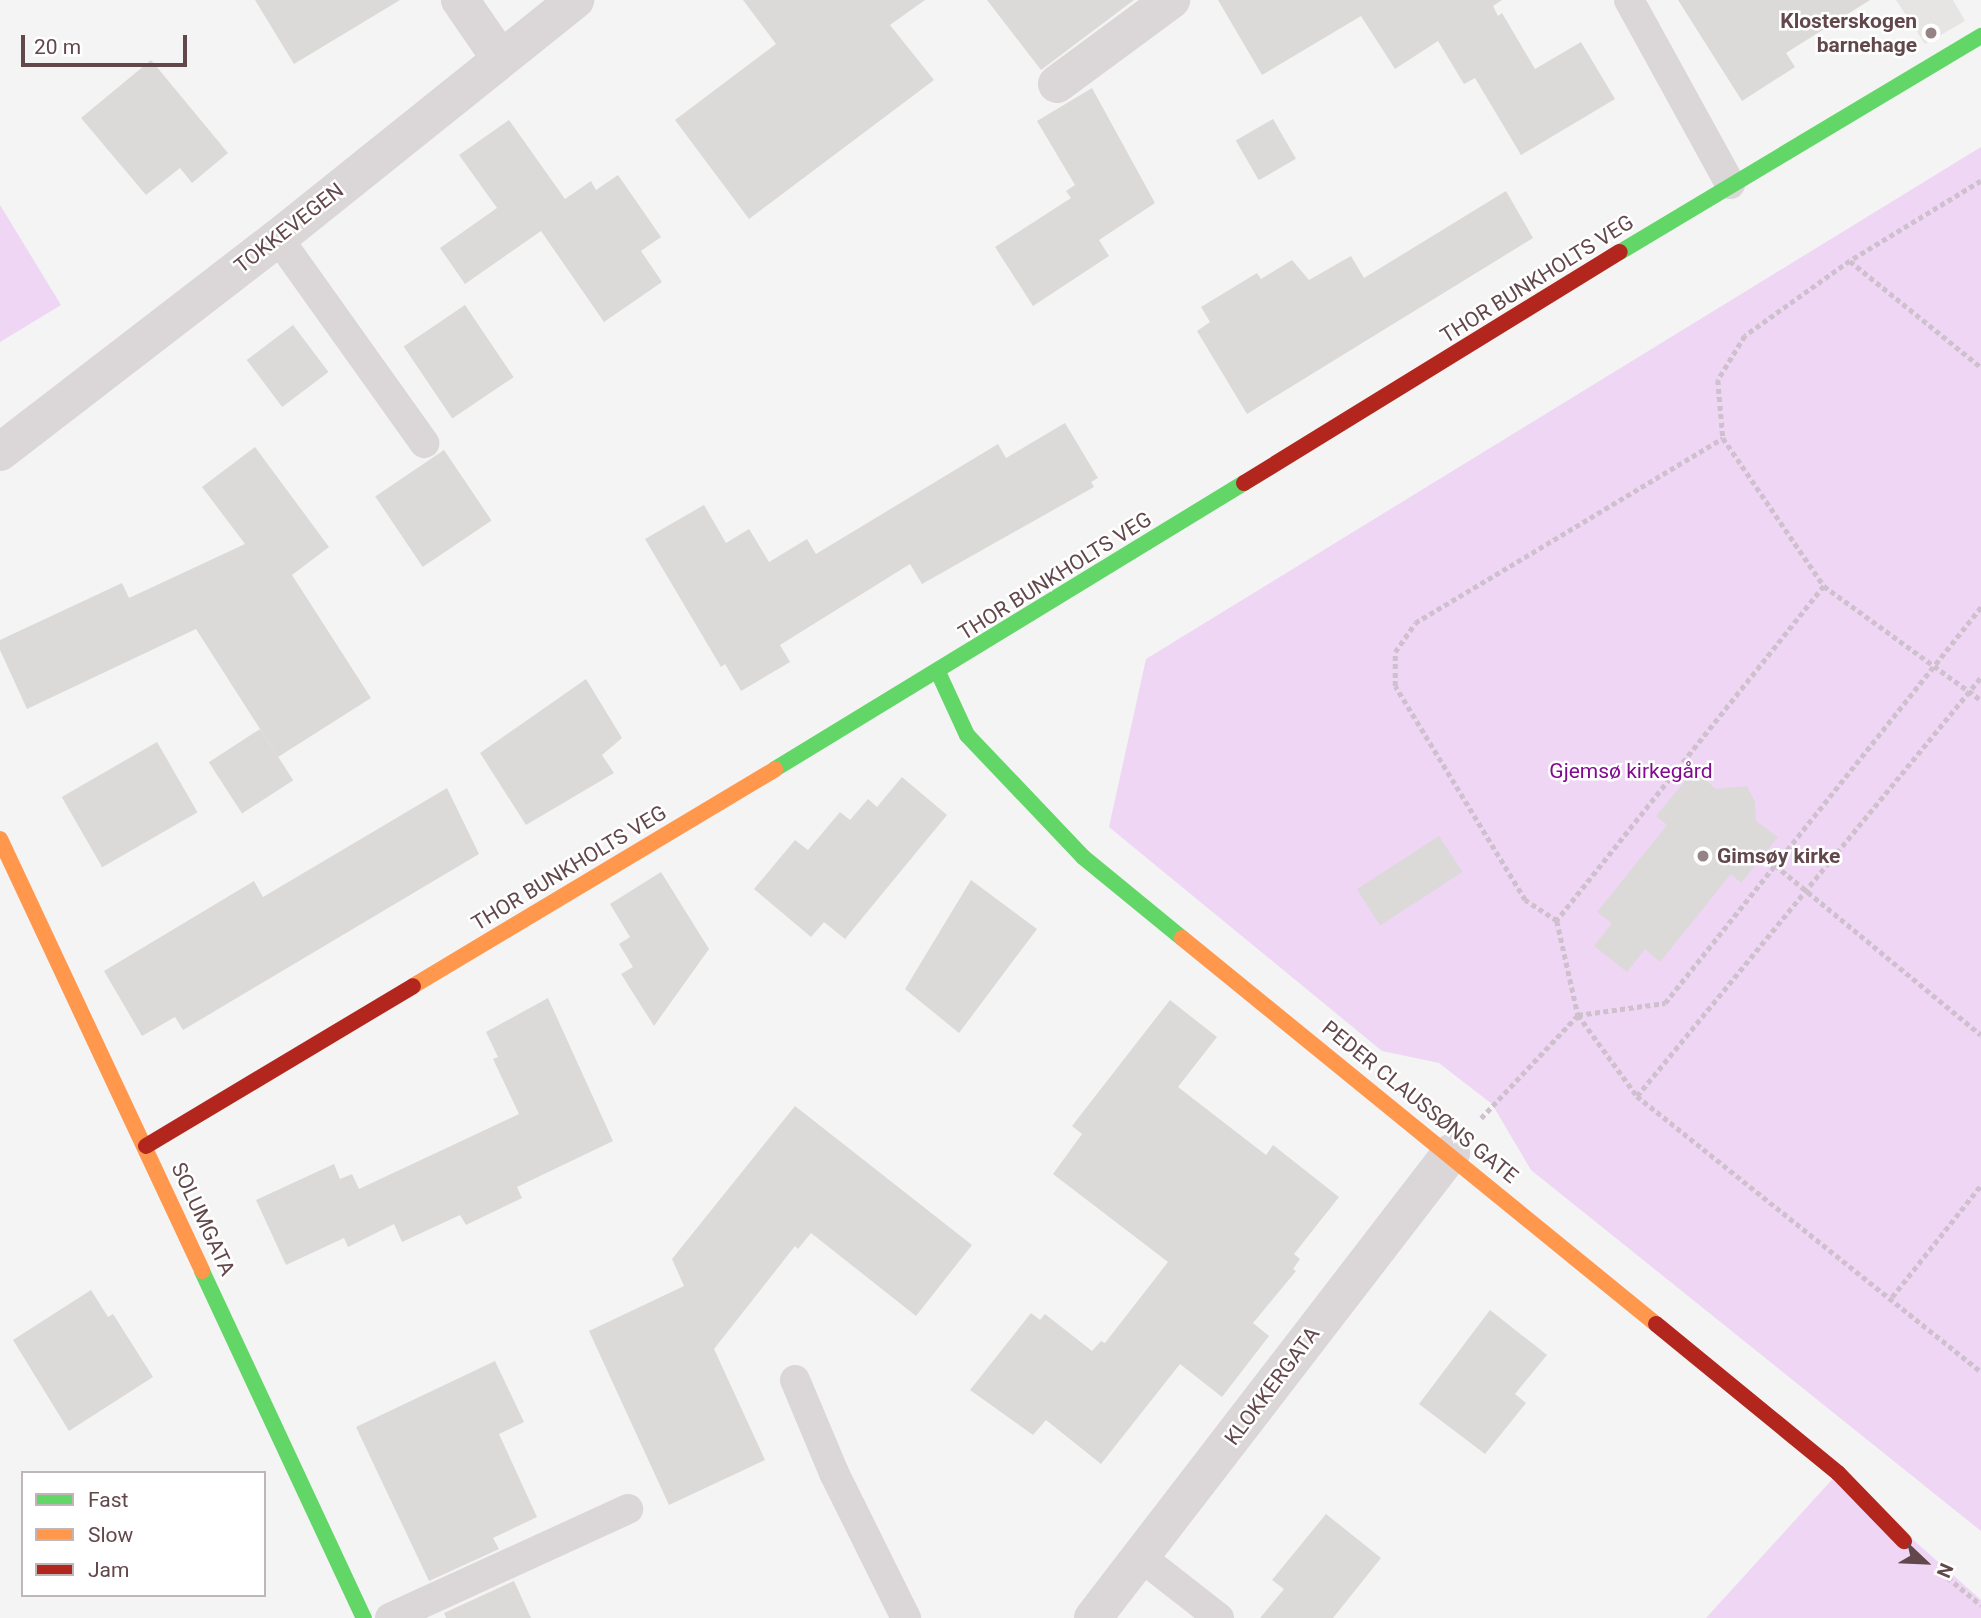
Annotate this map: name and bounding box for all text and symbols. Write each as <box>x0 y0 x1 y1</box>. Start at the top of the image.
place label: Klosterskogen barnehage <box>1780 8 1917 58</box>
scale bar <box>24 21 191 65</box>
marker: Klosterskogen barnehage <box>1923 25 1939 41</box>
text: 20 m <box>34 35 81 59</box>
street label: TOKKEVEGEN <box>229 178 349 278</box>
street label: THOR BUNKHOLTS VEG <box>1436 209 1638 349</box>
street label: THOR BUNKHOLTS VEG <box>954 506 1156 646</box>
park label: Gjemsø kirkegård <box>1549 758 1713 784</box>
street label: THOR BUNKHOLTS VEG <box>467 800 671 936</box>
place label: Gimsøy kirke <box>1717 843 1840 869</box>
marker: Gimsøy kirke <box>1695 848 1711 864</box>
street label: PEDER CLAUSSØNS GATE <box>1317 1015 1523 1189</box>
street label: SOLUMGATA <box>166 1159 240 1279</box>
street label: KLOKKERGATA <box>1219 1322 1325 1450</box>
legend <box>21 1471 266 1597</box>
text: Fast <box>88 1488 128 1512</box>
text: Slow <box>88 1523 133 1547</box>
north arrow <box>1890 1527 1960 1597</box>
text: Jam <box>88 1558 129 1582</box>
text: N <box>1932 1560 1958 1581</box>

